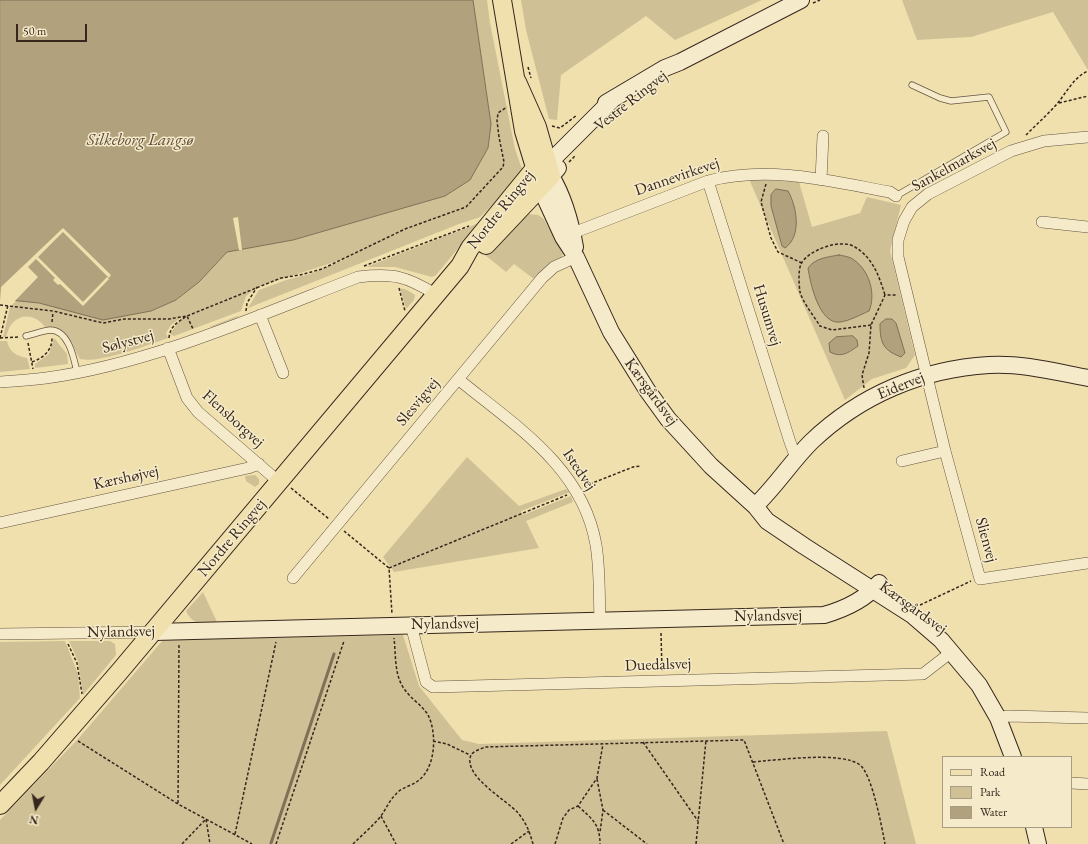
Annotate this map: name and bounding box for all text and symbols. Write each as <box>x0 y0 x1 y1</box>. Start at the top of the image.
scale bar <box>18 16 89 42</box>
text: 50 m <box>23 23 46 39</box>
street label: Vestre Ringvej <box>591 66 671 136</box>
water label: Silkeborg Langsø <box>87 130 193 150</box>
street label: Sankelmarksvej <box>909 134 999 196</box>
street label: Dannevirkevej <box>632 154 722 200</box>
street label: Nordre Ringvej <box>463 167 539 253</box>
street label: Husumvej <box>749 282 785 348</box>
street label: Sølystvej <box>100 326 156 358</box>
street label: Kærsgårdsvej <box>620 355 682 429</box>
street label: Eidervej <box>875 368 927 404</box>
street label: Slesvigvej <box>392 374 444 430</box>
street label: Flensborgvej <box>198 386 268 452</box>
street label: Istedvej <box>558 445 600 495</box>
street label: Kærshøjvej <box>92 462 160 494</box>
street label: Nordre Ringvej <box>194 495 270 581</box>
street label: Slienvej <box>971 515 1001 565</box>
street label: Kærsgårdsvej <box>876 577 950 639</box>
street label: Nylandsvej <box>734 606 802 626</box>
street label: Nylandsvej <box>411 614 479 634</box>
street label: Nylandsvej <box>87 622 155 642</box>
street label: Duedalsvej <box>624 654 692 676</box>
legend <box>942 756 1072 828</box>
text: Road <box>980 764 1005 780</box>
text: Park <box>980 784 1000 800</box>
north arrow <box>16 788 56 828</box>
text: Water <box>980 804 1007 820</box>
text: N <box>28 812 40 827</box>

